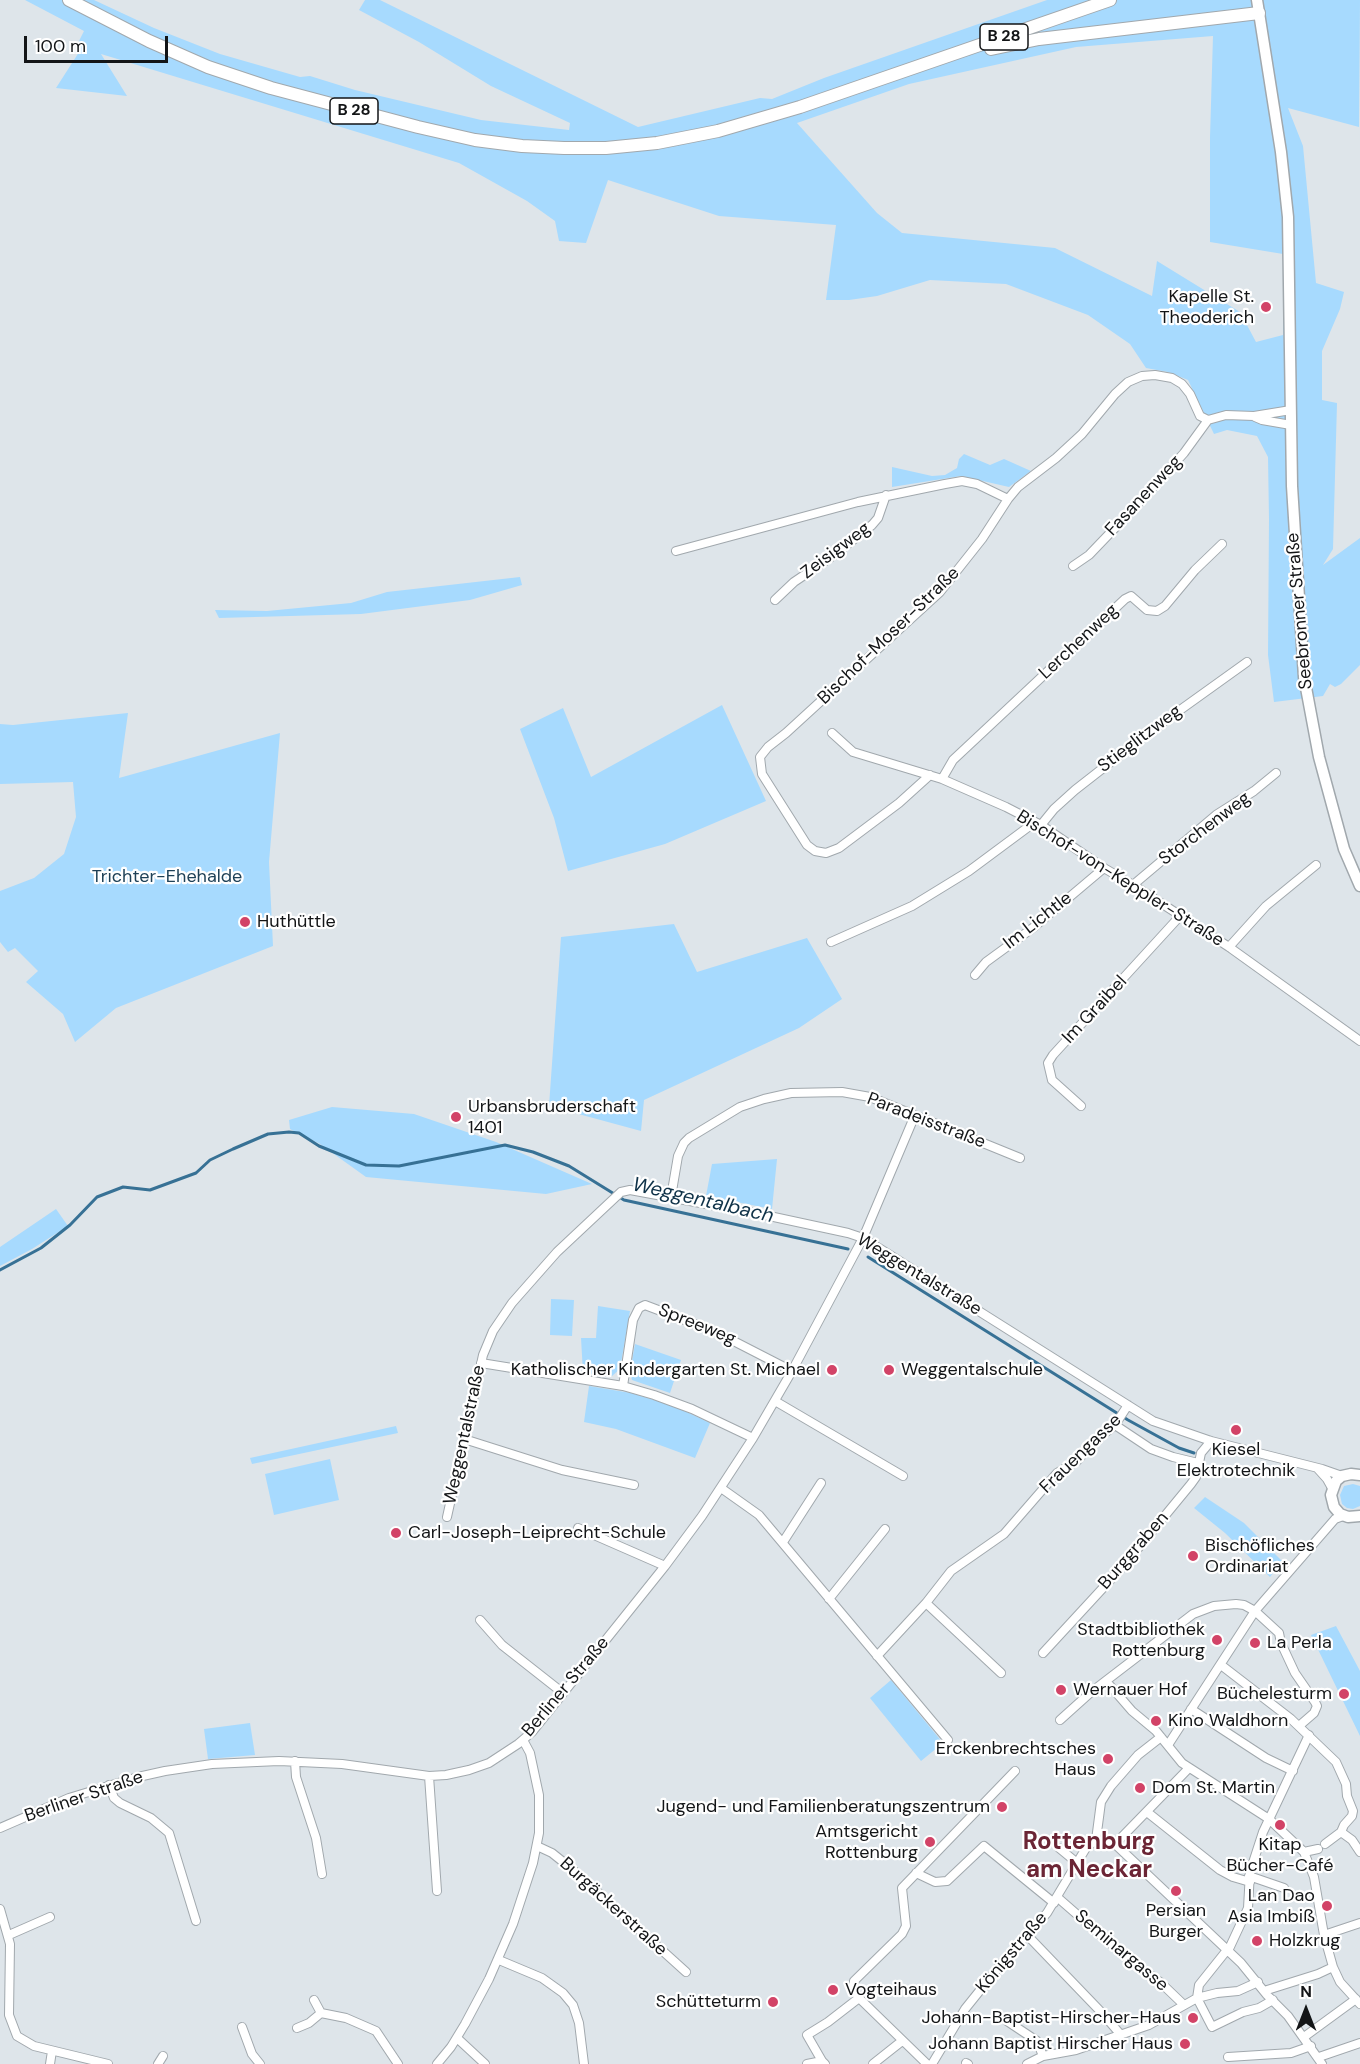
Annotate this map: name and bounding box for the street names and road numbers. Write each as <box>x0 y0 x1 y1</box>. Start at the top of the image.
road number: B 28 <box>980 24 1028 50</box>
road number: B 28 <box>330 98 378 124</box>
street label: Fasanenweg <box>1101 451 1187 541</box>
street label: Zeisigweg <box>797 518 875 584</box>
street label: Seebronner Straße <box>1282 532 1318 690</box>
street label: Bischof-Moser-Straße <box>814 563 964 709</box>
street label: Lerchenweg <box>1035 600 1123 684</box>
street label: Stieglitzweg <box>1094 701 1186 777</box>
street label: Storchenweg <box>1155 788 1255 870</box>
street label: Bischof-von-Keppler-Straße <box>1012 806 1228 952</box>
street label: Im Lichtle <box>1000 888 1076 954</box>
street label: Im Graibel <box>1058 972 1132 1048</box>
street label: Paradeisstraße <box>864 1088 988 1154</box>
street label: Weggentalstraße <box>853 1229 985 1321</box>
street label: Spreeweg <box>655 1300 739 1350</box>
street label: Weggentalstraße <box>440 1363 490 1507</box>
street label: Frauengasse <box>1036 1410 1126 1498</box>
street label: Burggraben <box>1094 1508 1174 1594</box>
street label: Berliner Straße <box>518 1633 614 1741</box>
street label: Berliner Straße <box>22 1767 146 1827</box>
street label: Burgäckerstraße <box>555 1853 671 1961</box>
street label: Seminargasse <box>1070 1906 1172 1996</box>
street label: Königstraße <box>972 1908 1052 1998</box>

